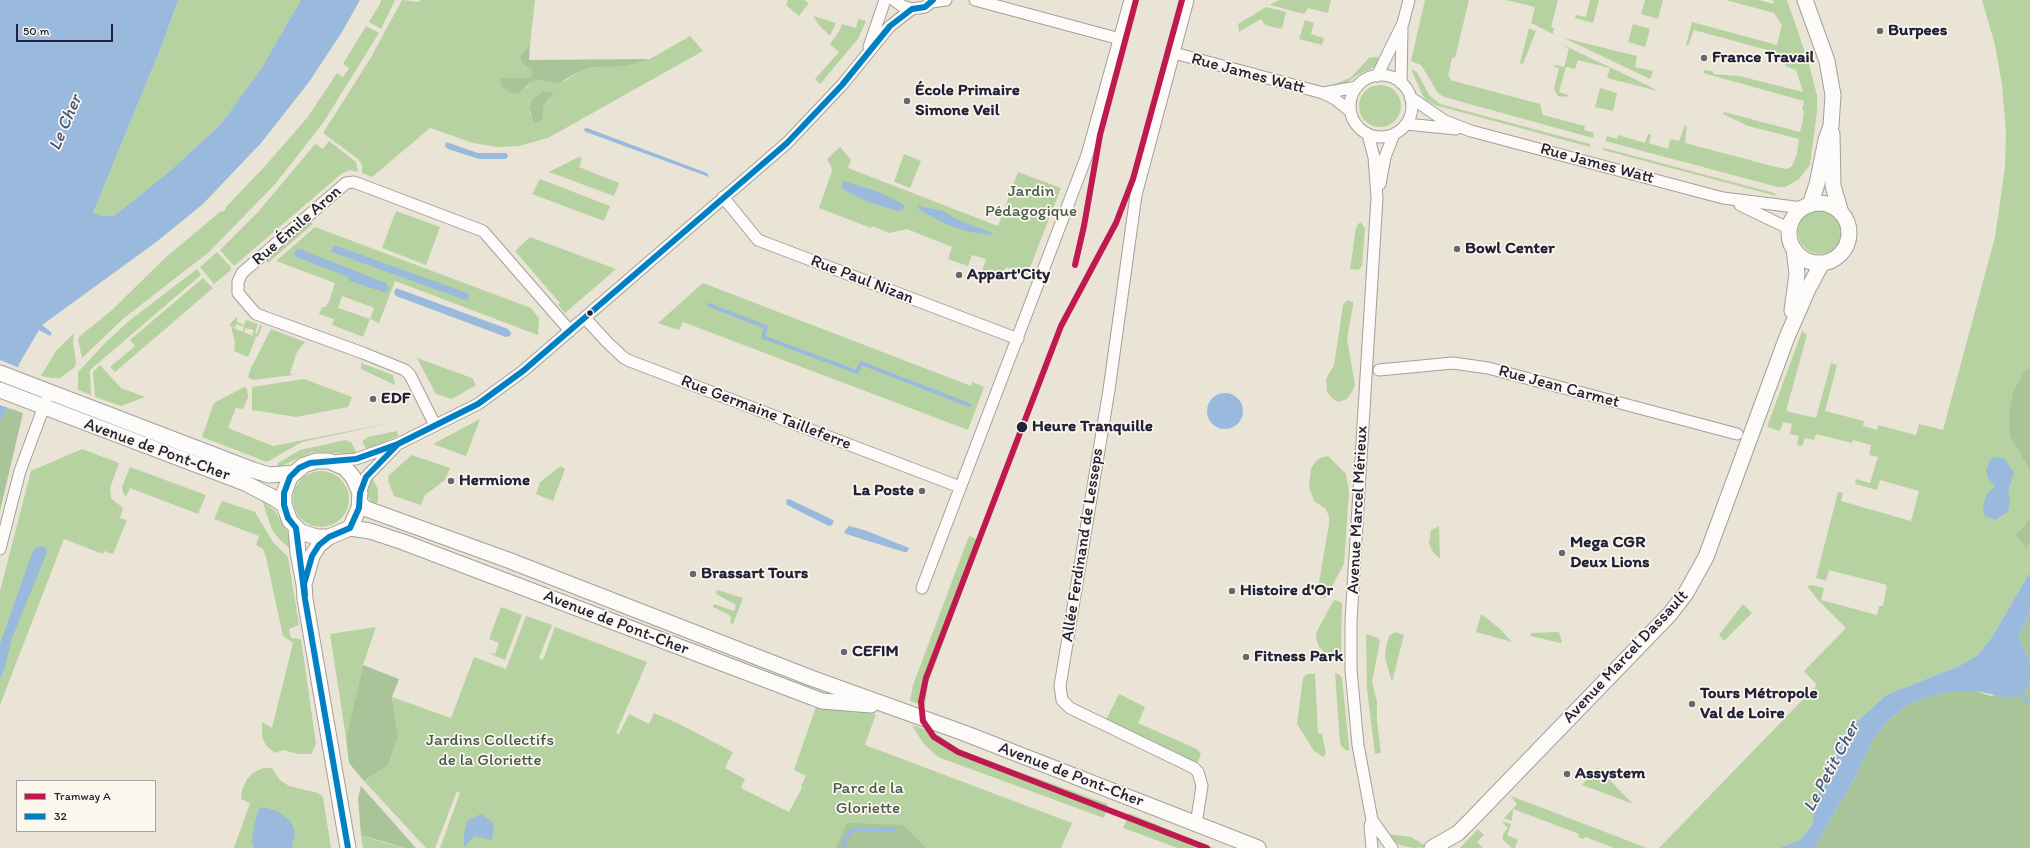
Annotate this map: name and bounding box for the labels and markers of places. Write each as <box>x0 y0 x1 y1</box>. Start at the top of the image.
place label: Burpees <box>1888 21 1947 41</box>
marker: Burpees <box>1875 26 1885 36</box>
place label: France Travail <box>1712 48 1814 68</box>
marker: France Travail <box>1699 53 1709 63</box>
place label: École Primaire Simone Veil <box>915 81 1020 121</box>
marker: École Primaire Simone Veil <box>902 96 912 106</box>
place label: Bowl Center <box>1465 239 1555 259</box>
marker: Bowl Center <box>1452 244 1462 254</box>
place label: Appart'City <box>967 265 1050 285</box>
marker: Appart'City <box>954 270 964 280</box>
unlabelled marker <box>585 308 595 318</box>
place label: EDF <box>381 389 410 409</box>
marker: EDF <box>368 394 378 404</box>
place label: Heure Tranquille <box>1032 417 1153 437</box>
marker: Heure Tranquille <box>1015 420 1029 434</box>
place label: Hermione <box>459 471 530 491</box>
marker: Hermione <box>446 476 456 486</box>
place label: La Poste <box>853 481 914 501</box>
marker: La Poste <box>917 486 927 496</box>
place label: Mega CGR Deux Lions <box>1570 533 1650 573</box>
marker: Mega CGR Deux Lions <box>1557 548 1567 558</box>
place label: Brassart Tours <box>701 564 808 584</box>
marker: Brassart Tours <box>688 569 698 579</box>
place label: Histoire d'Or <box>1240 581 1333 601</box>
marker: Histoire d'Or <box>1227 586 1237 596</box>
place label: CEFIM <box>852 642 899 662</box>
marker: CEFIM <box>839 647 849 657</box>
place label: Fitness Park <box>1254 647 1343 667</box>
marker: Fitness Park <box>1241 652 1251 662</box>
place label: Tours Métropole Val de Loire <box>1700 684 1818 724</box>
marker: Tours Métropole Val de Loire <box>1687 699 1697 709</box>
place label: Assystem <box>1575 764 1645 784</box>
marker: Assystem <box>1562 769 1572 779</box>

